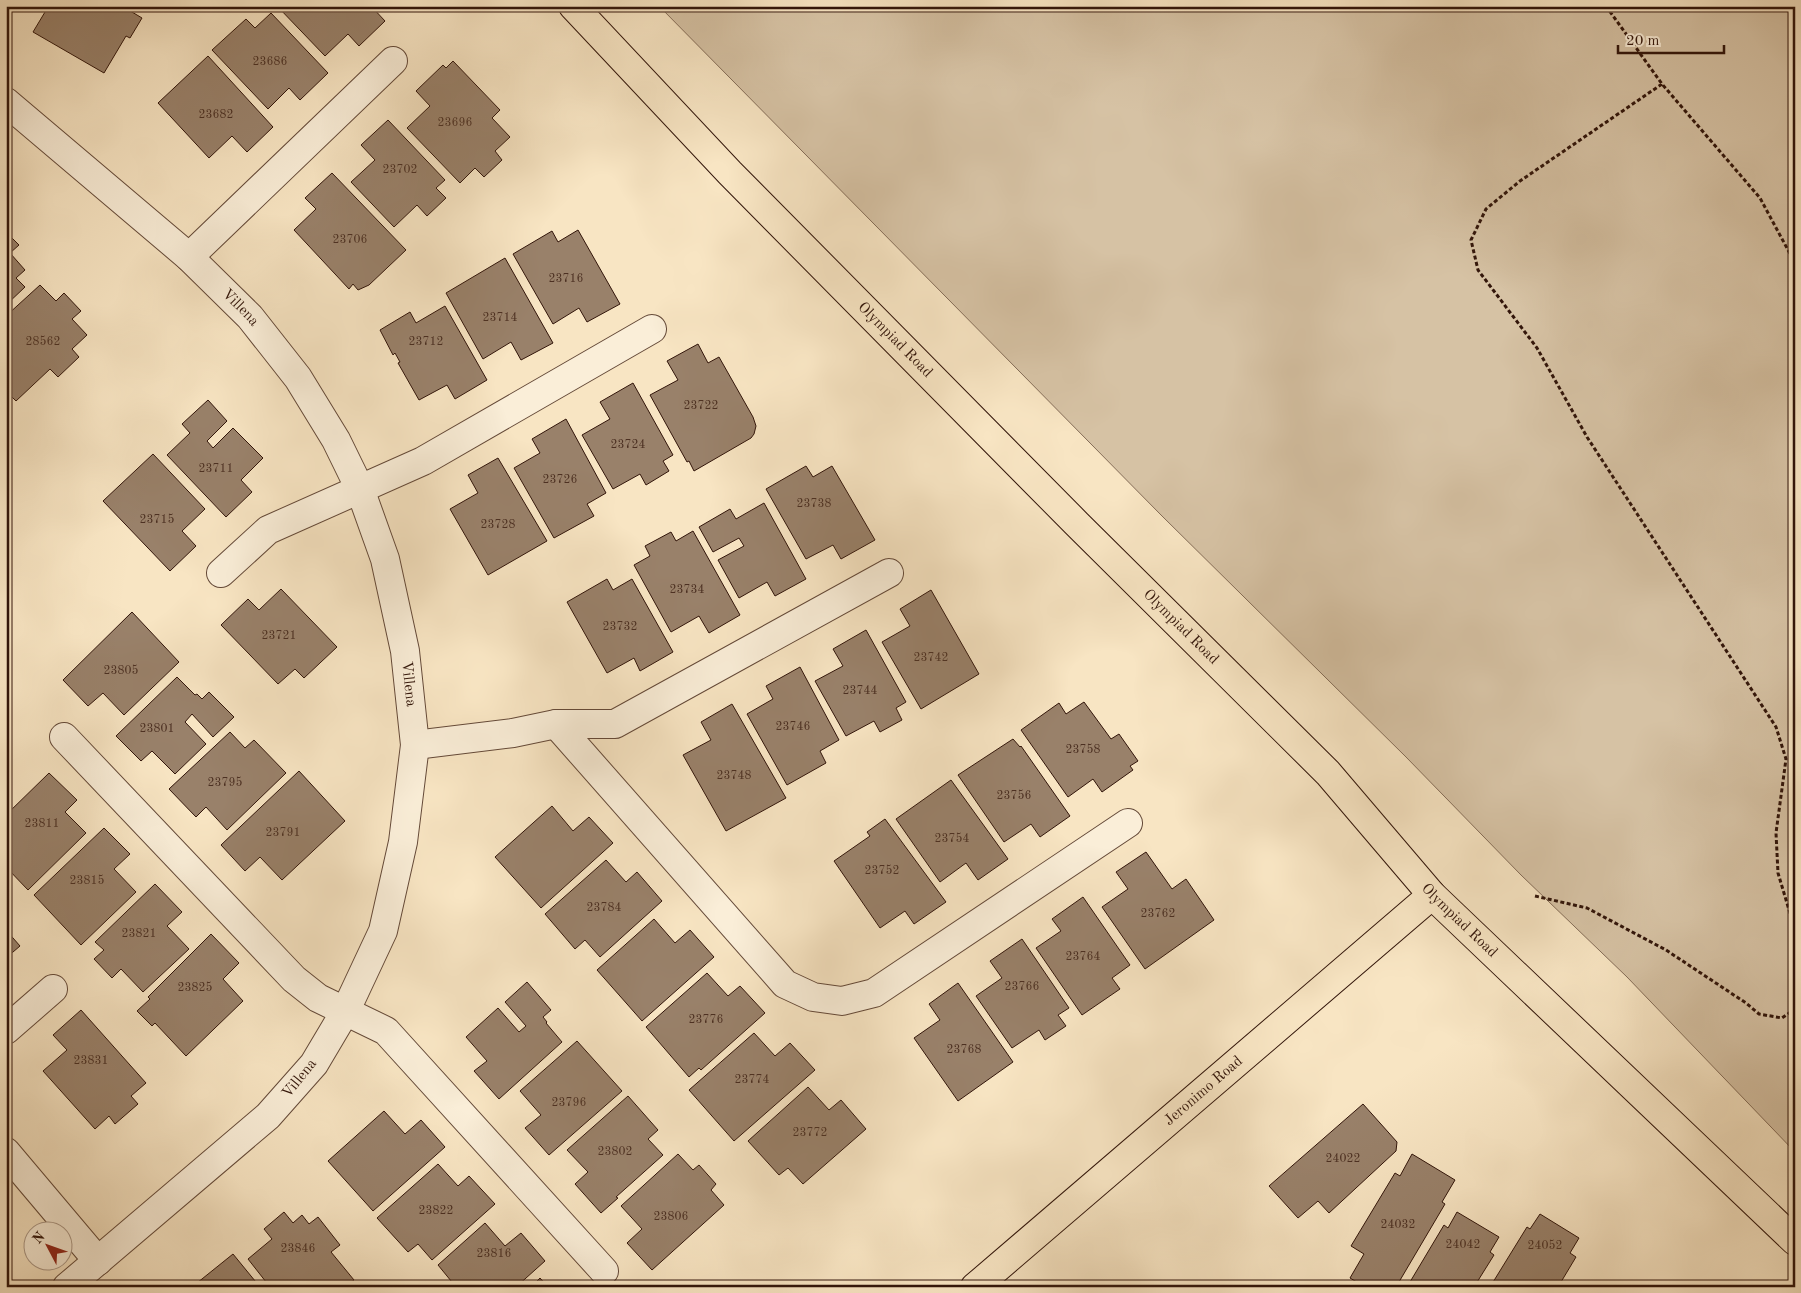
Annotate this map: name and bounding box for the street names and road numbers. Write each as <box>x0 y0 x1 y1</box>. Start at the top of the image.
street label: Villena <box>219 286 262 329</box>
street label: Olympiad Road <box>855 299 935 381</box>
street label: Olympiad Road <box>1140 587 1221 667</box>
street label: Villena <box>399 661 418 708</box>
street label: Olympiad Road <box>1418 881 1500 961</box>
street label: Jeronimo Road <box>1161 1053 1246 1129</box>
street label: Villena <box>280 1056 321 1101</box>

